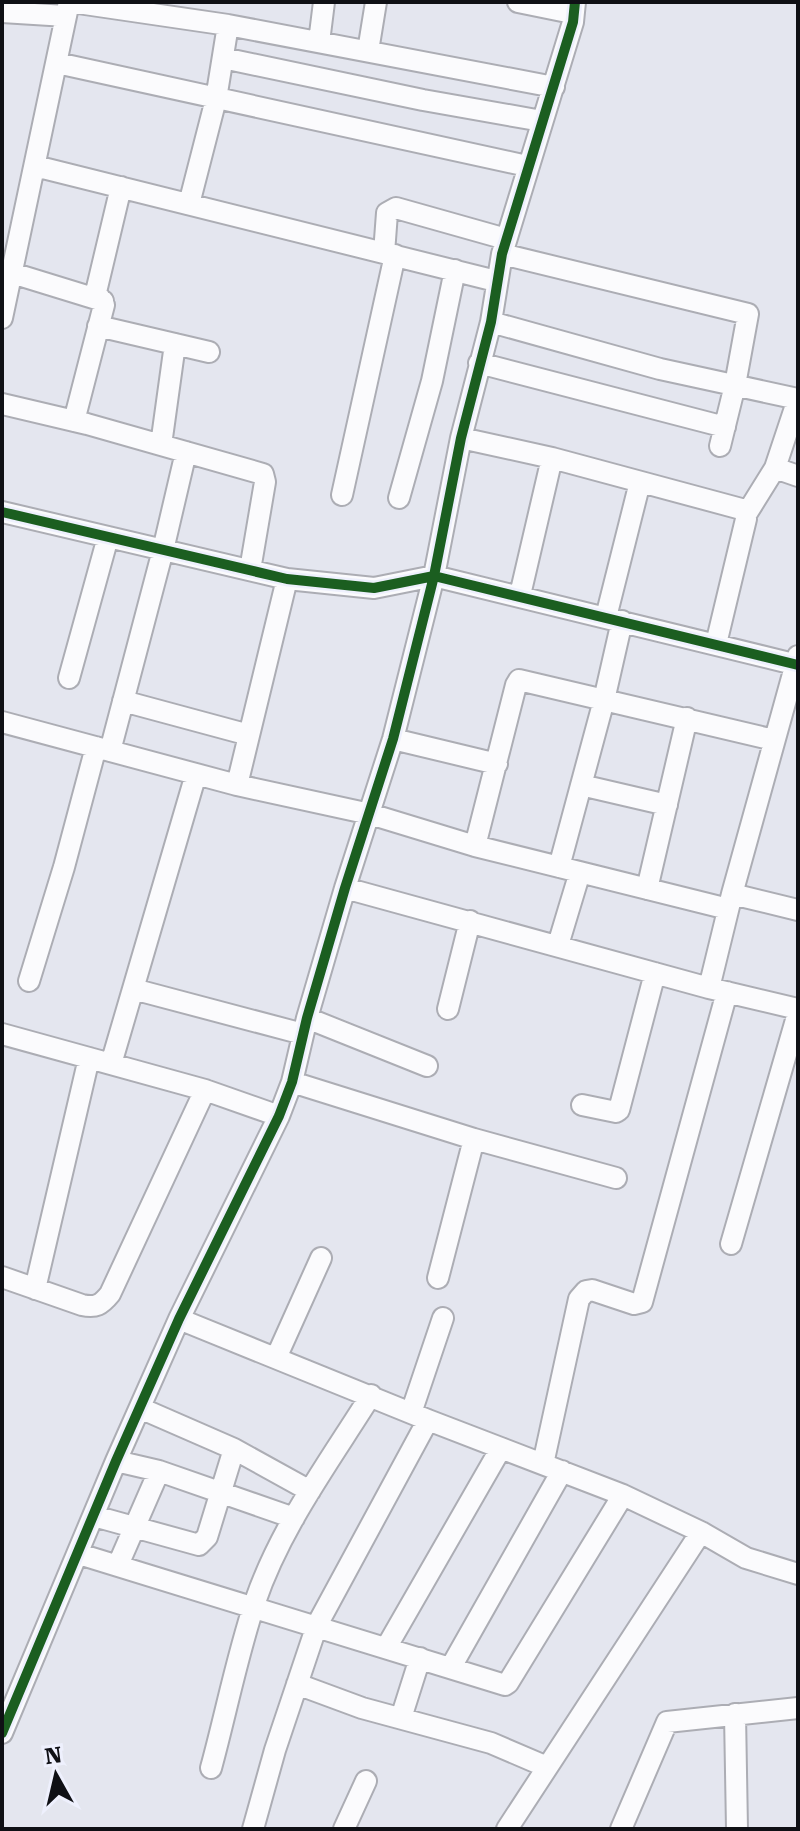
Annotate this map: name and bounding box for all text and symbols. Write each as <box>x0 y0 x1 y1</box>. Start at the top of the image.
north arrow <box>16 1735 96 1815</box>
text: N <box>43 1742 63 1769</box>

